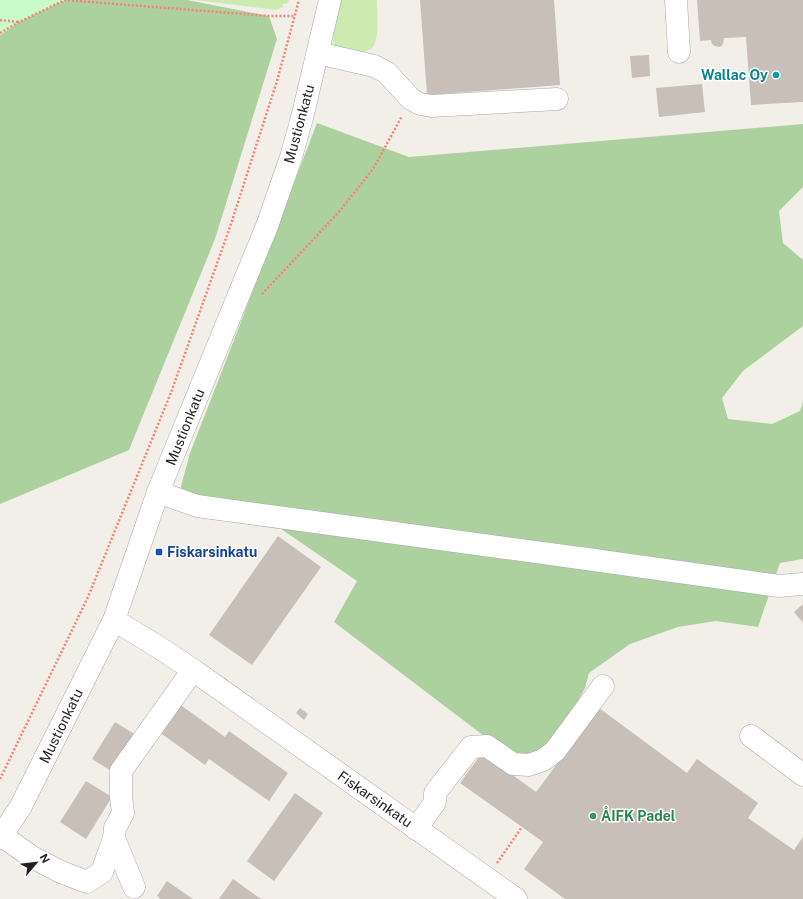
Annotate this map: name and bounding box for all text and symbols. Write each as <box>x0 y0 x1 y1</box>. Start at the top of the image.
place label: Wallac Oy <box>701 67 768 83</box>
marker: Wallac Oy <box>771 70 781 80</box>
street label: Mustionkatu <box>281 83 317 165</box>
street label: Mustionkatu <box>162 386 208 468</box>
place label: Fiskarsinkatu <box>167 544 257 560</box>
marker: Fiskarsinkatu <box>154 547 164 557</box>
street label: Mustionkatu <box>36 686 86 766</box>
street label: Fiskarsinkatu <box>335 767 415 831</box>
place label: ÅIFK Padel <box>601 806 676 824</box>
marker: ÅIFK Padel <box>588 811 598 821</box>
north arrow <box>16 843 56 883</box>
text: N <box>38 852 52 865</box>

